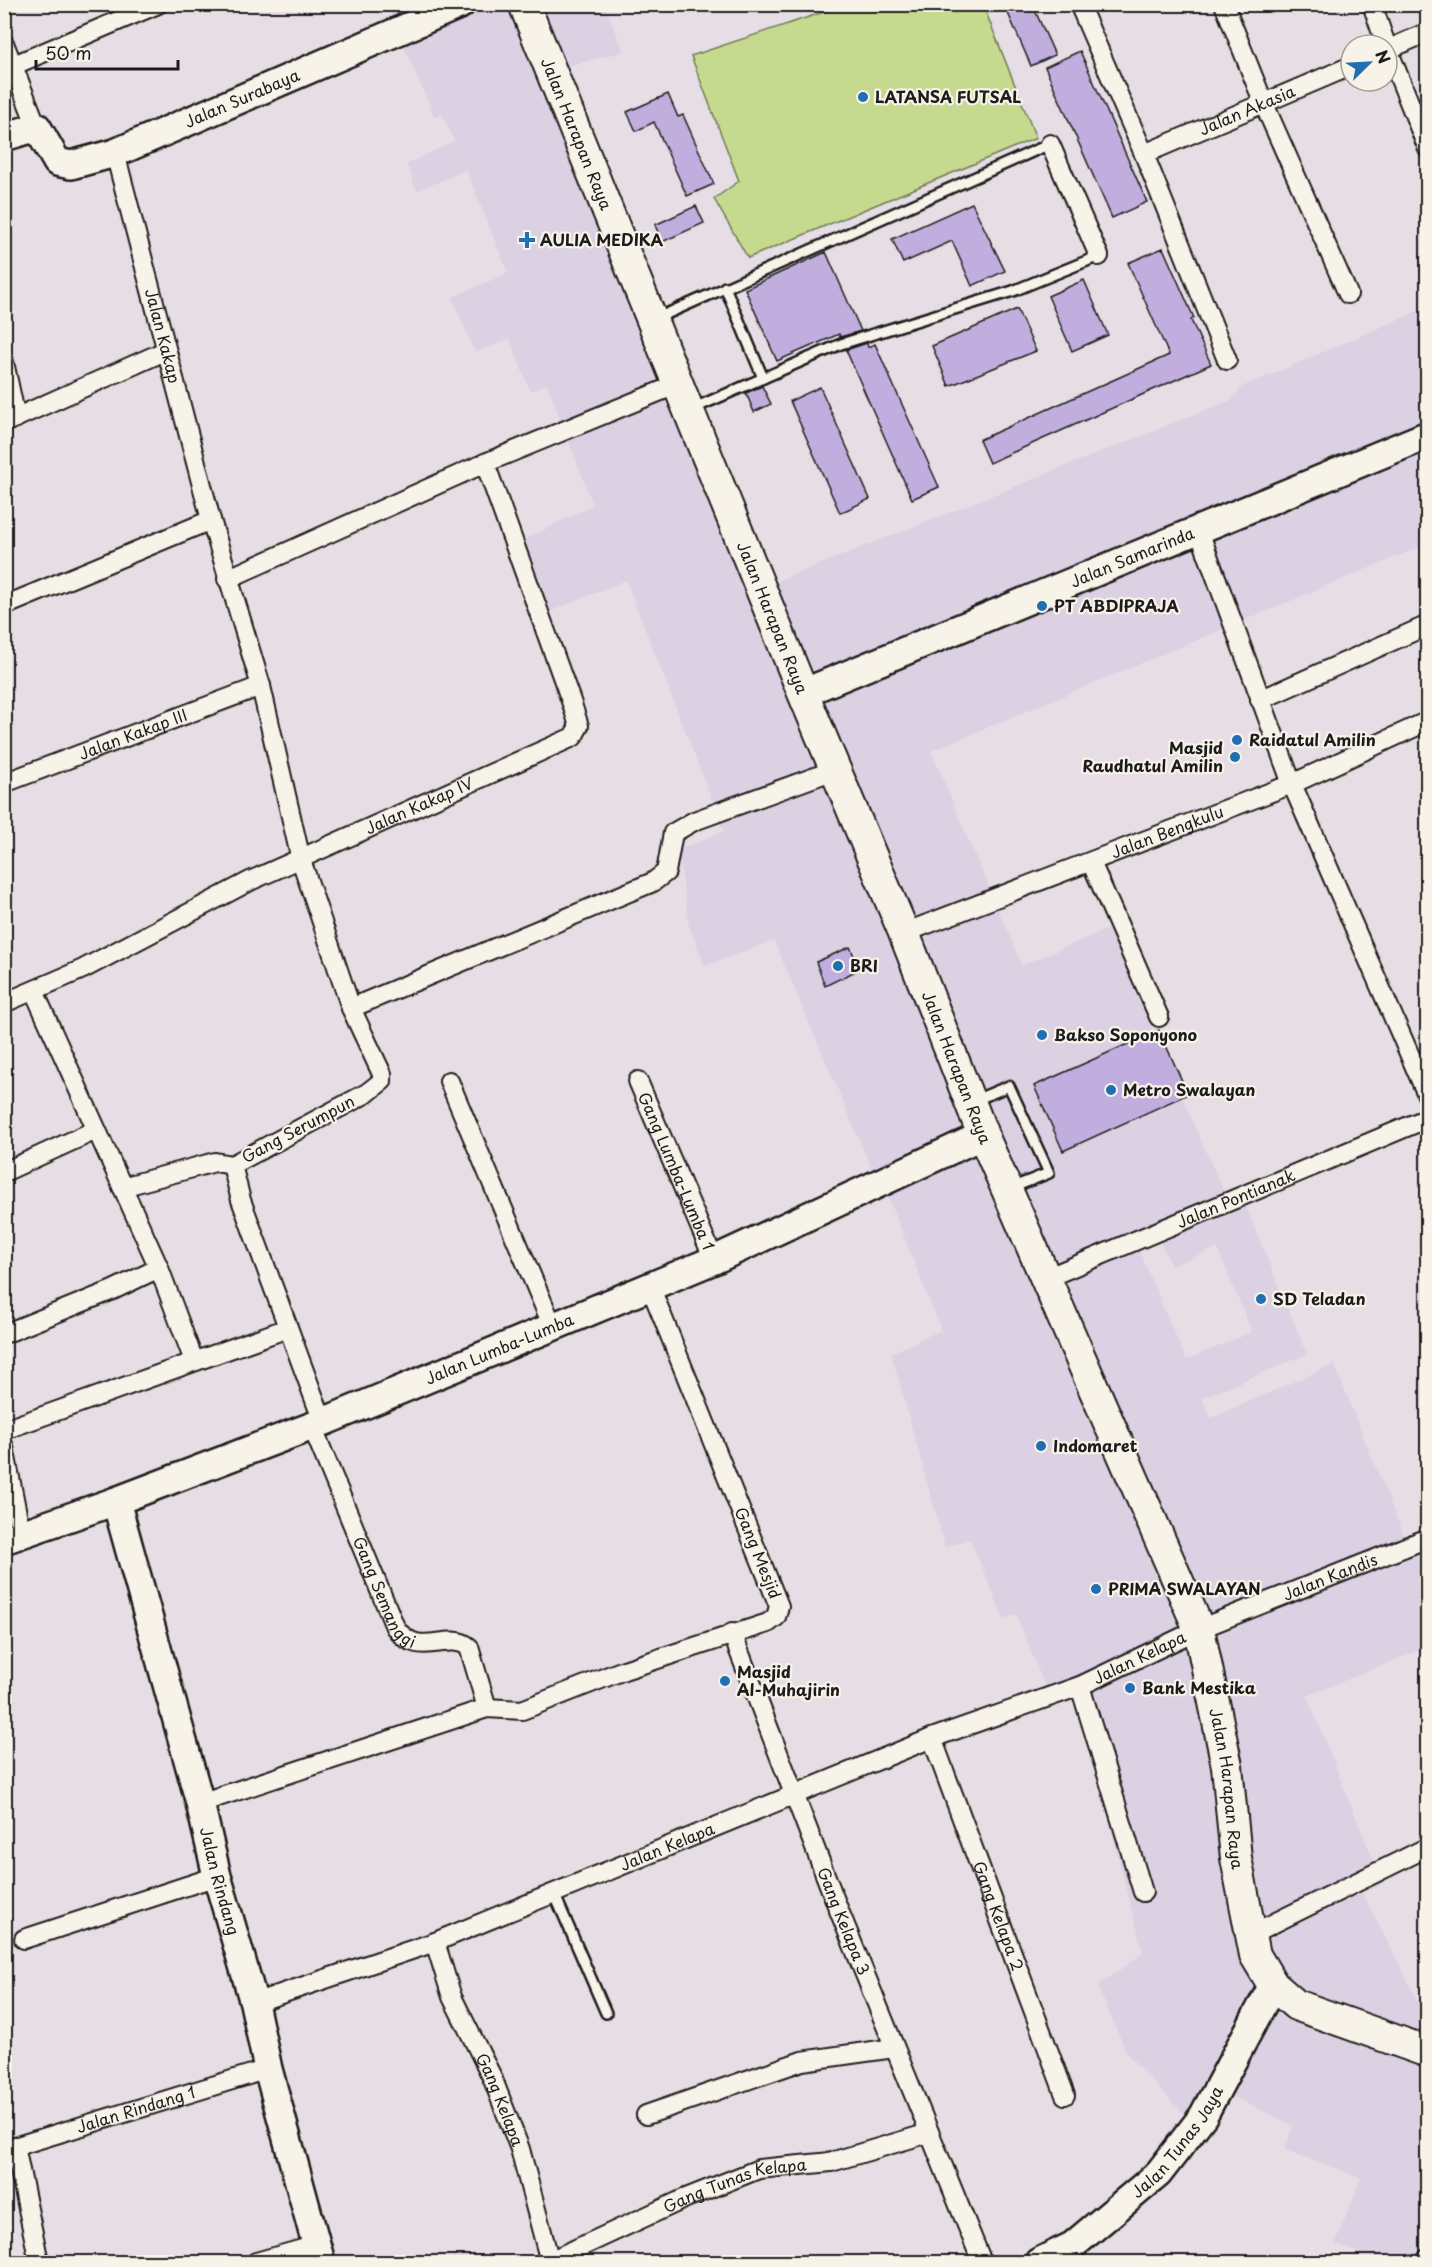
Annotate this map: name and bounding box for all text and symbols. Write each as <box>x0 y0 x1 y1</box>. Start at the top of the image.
scale bar <box>36 33 178 71</box>
north arrow <box>1339 33 1399 93</box>
text: 50 m <box>45 39 92 66</box>
text: N <box>1370 46 1397 67</box>
street label: Jalan Harapan Raya <box>536 54 619 213</box>
street label: Jalan Surabaya <box>180 62 303 133</box>
street label: Jalan Akasia <box>1195 78 1299 140</box>
place label: LATANSA FUTSAL <box>875 84 1021 108</box>
marker: LATANSA FUTSAL <box>856 90 870 104</box>
place label: AULIA MEDIKA <box>540 227 664 251</box>
marker: AULIA MEDIKA <box>518 231 536 249</box>
street label: Jalan Kakap <box>140 286 188 386</box>
street label: Jalan Samarinda <box>1066 520 1198 593</box>
street label: Jalan Harapan Raya <box>732 537 815 697</box>
place label: PT ABDIPRAJA <box>1054 593 1179 617</box>
marker: PT ABDIPRAJA <box>1035 599 1049 613</box>
street label: Jalan Kakap III <box>75 702 191 765</box>
place label: Raidatul Amilin <box>1249 727 1376 751</box>
marker: Raidatul Amilin <box>1230 733 1244 747</box>
place label: Masjid Raudhatul Amilin <box>1082 735 1223 777</box>
marker: Masjid Raudhatul Amilin <box>1228 750 1242 764</box>
street label: Jalan Kakap IV <box>361 770 477 839</box>
street label: Jalan Bengkulu <box>1107 798 1227 864</box>
place label: BRI <box>850 953 878 977</box>
marker: BRI <box>831 959 845 973</box>
street label: Jalan Harapan Raya <box>917 987 998 1147</box>
place label: Bakso Soponyono <box>1054 1022 1197 1046</box>
marker: Bakso Soponyono <box>1035 1028 1049 1042</box>
place label: Metro Swalayan <box>1123 1077 1256 1101</box>
marker: Metro Swalayan <box>1104 1083 1118 1097</box>
street label: Gang Serumpun <box>237 1088 358 1168</box>
street label: Gang Lumba-Lumba 1 <box>633 1088 721 1254</box>
street label: Jalan Pontianak <box>1172 1162 1299 1233</box>
place label: SD Teladan <box>1273 1286 1366 1310</box>
marker: SD Teladan <box>1254 1292 1268 1306</box>
street label: Jalan Lumba-Lumba <box>421 1307 577 1390</box>
place label: Indomaret <box>1053 1433 1138 1457</box>
marker: Indomaret <box>1034 1439 1048 1453</box>
street label: Gang Mesjid <box>730 1503 788 1602</box>
street label: Gang Semanggi <box>348 1533 419 1653</box>
street label: Jalan Kandis <box>1279 1546 1381 1606</box>
place label: PRIMA SWALAYAN <box>1108 1576 1261 1600</box>
marker: PRIMA SWALAYAN <box>1089 1582 1103 1596</box>
street label: Jalan Kelapa <box>1089 1624 1189 1689</box>
place label: Masjid Al-Muhajirin <box>737 1659 840 1701</box>
marker: Masjid Al-Muhajirin <box>718 1674 732 1688</box>
place label: Bank Mestika <box>1142 1675 1256 1699</box>
marker: Bank Mestika <box>1123 1681 1137 1695</box>
street label: Jalan Harapan Raya <box>1204 1706 1251 1871</box>
street label: Jalan Kelapa <box>616 1816 718 1876</box>
street label: Jalan Rindang <box>195 1825 247 1938</box>
street label: Gang Kelapa 2 <box>968 1857 1031 1974</box>
street label: Gang Kelapa 3 <box>812 1863 877 1978</box>
street label: Gang Kelapa <box>471 2048 531 2149</box>
street label: Jalan Rindang 1 <box>73 2079 198 2138</box>
street label: Jalan Tunas Jaya <box>1125 2081 1228 2203</box>
street label: Gang Tunas Kelapa <box>659 2151 807 2218</box>

